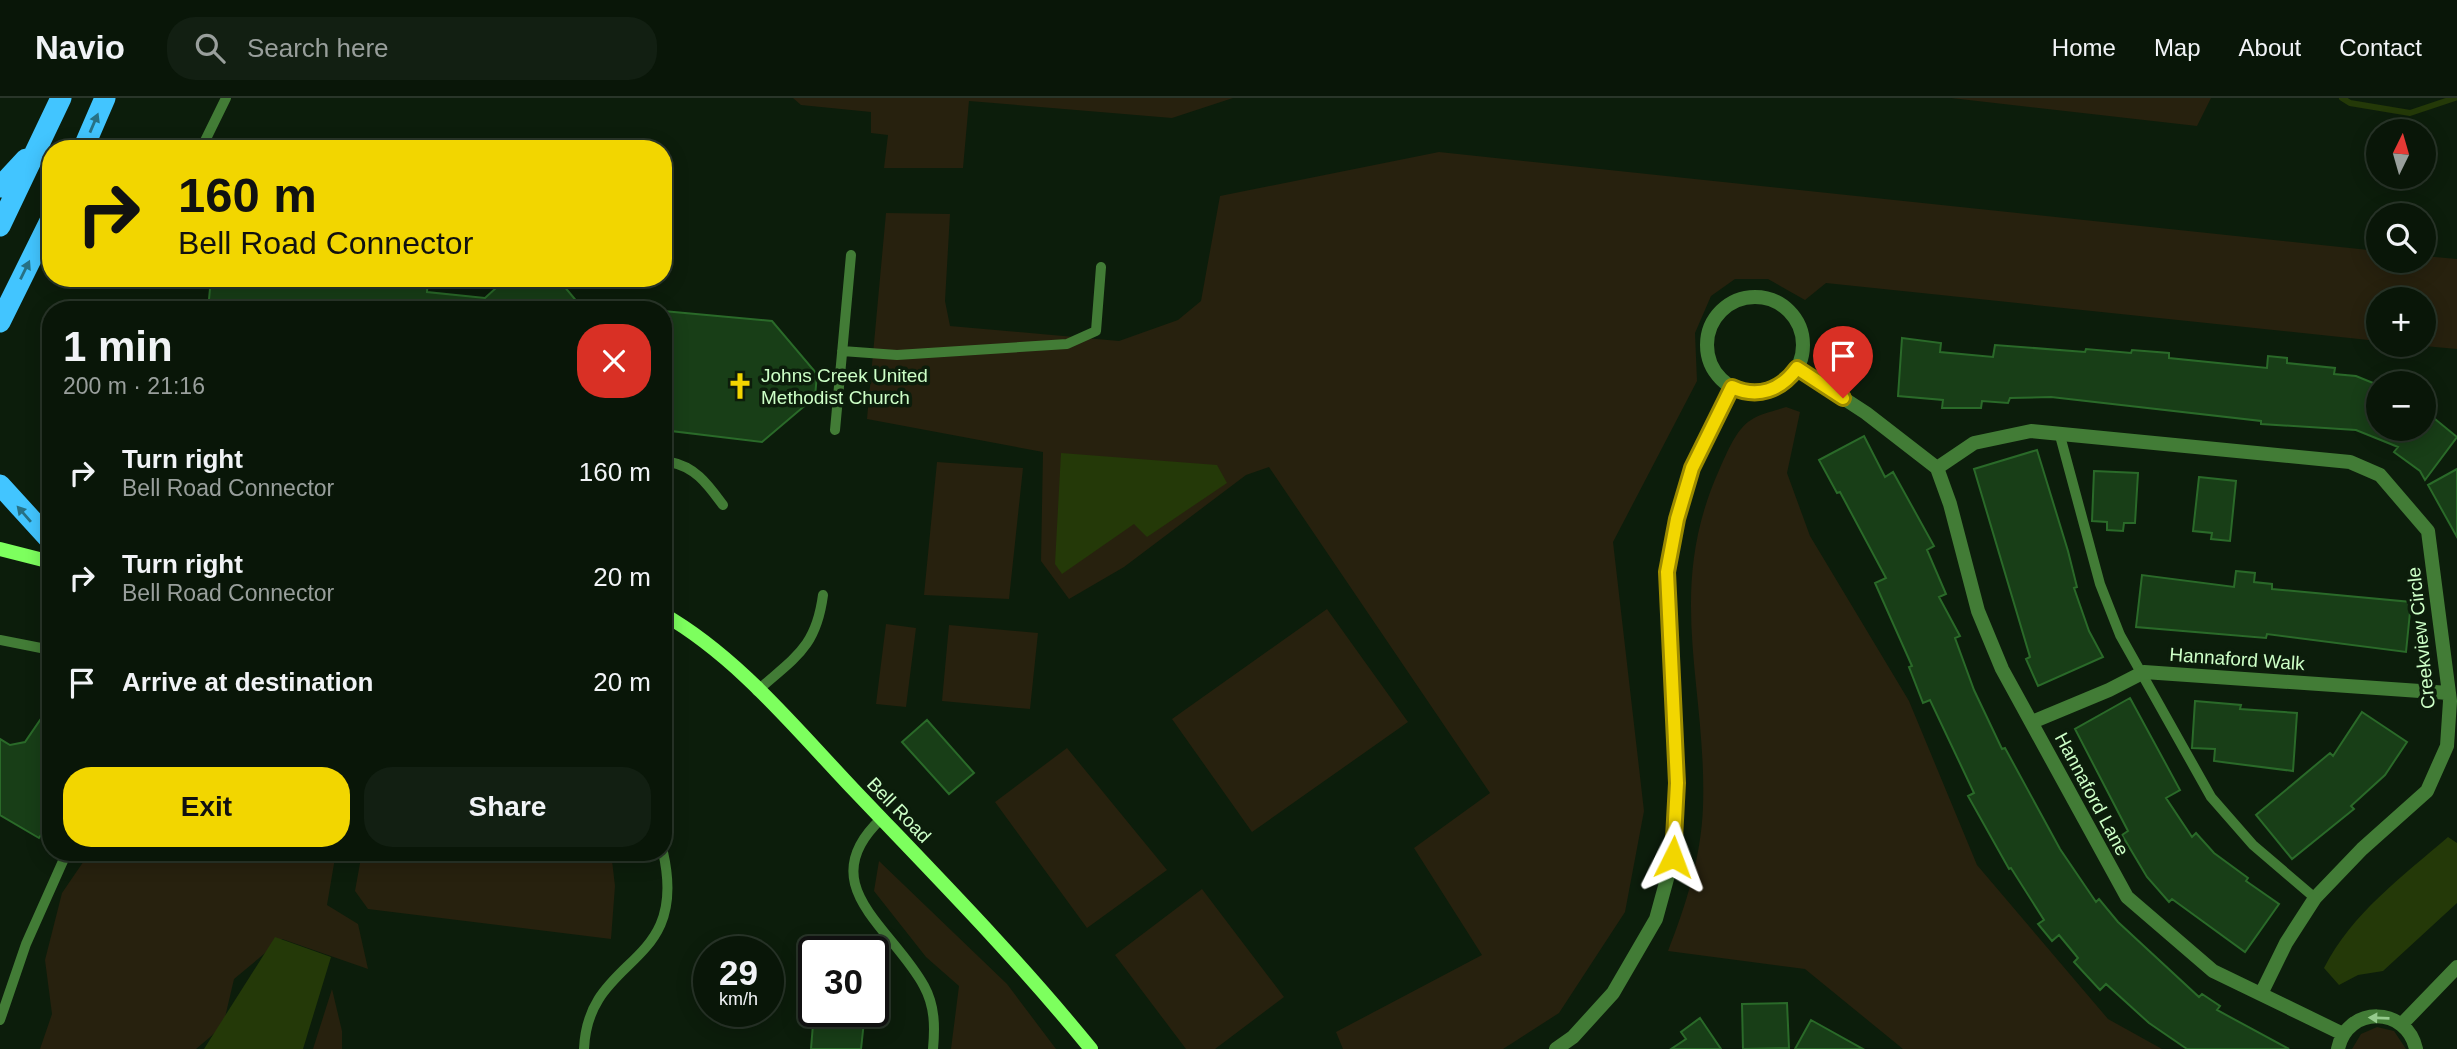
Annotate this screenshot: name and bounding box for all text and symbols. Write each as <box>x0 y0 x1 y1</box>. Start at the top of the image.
search box <box>167 17 657 80</box>
text: Navio <box>35 29 125 66</box>
icon: search <box>191 29 229 67</box>
text: Search here <box>247 33 389 63</box>
text: Home <box>2052 34 2116 61</box>
text: Map <box>2154 34 2201 61</box>
text: About <box>2239 34 2301 61</box>
text: Contact <box>2339 34 2422 61</box>
one-way arrow <box>89 113 100 134</box>
north arrow <box>2366 119 2436 189</box>
map controls <box>2366 119 2436 441</box>
icon: right <box>63 168 154 259</box>
text: 160 m <box>178 168 317 222</box>
button: search <box>2366 203 2436 273</box>
text: Bell Road Connector <box>178 225 473 261</box>
one-way arrow <box>20 260 31 280</box>
button: + <box>2366 287 2436 357</box>
text: 1 min <box>63 323 173 370</box>
button: close <box>577 324 651 398</box>
pin <box>1813 326 1873 398</box>
icon: arrive <box>1824 337 1862 375</box>
place label: Johns Creek United Methodist Church <box>761 365 928 408</box>
church icon: Johns Creek United Methodist Church <box>725 371 755 401</box>
button: − <box>2366 371 2436 441</box>
text: 200 m · 21:16 <box>63 373 205 399</box>
text: Turn right <box>122 444 243 474</box>
icon: right <box>63 454 101 492</box>
text: 160 m <box>579 457 651 487</box>
text: Bell Road Connector <box>122 475 334 501</box>
one-way arrow <box>16 505 32 523</box>
text: Turn right <box>122 549 243 579</box>
icon: right <box>63 559 101 597</box>
text: 20 m <box>593 562 651 592</box>
street label: Creekview Circle <box>2403 566 2439 710</box>
text: Bell Road Connector <box>122 580 334 606</box>
street label: Hannaford Walk <box>2169 644 2306 674</box>
icon: arrive <box>63 664 101 702</box>
text: Arrive at destination <box>122 667 373 697</box>
text: 20 m <box>593 667 651 697</box>
street label: Hannaford Lane <box>2051 729 2133 859</box>
button: Exit <box>63 767 350 847</box>
button: Share <box>364 767 651 847</box>
street label: Bell Road <box>863 773 935 847</box>
position arrow <box>1636 820 1710 894</box>
speed limit sign: 30 <box>798 936 889 1027</box>
text: 29 <box>719 953 758 992</box>
text: km/h <box>719 989 758 1009</box>
one-way arrow <box>2368 1012 2390 1023</box>

